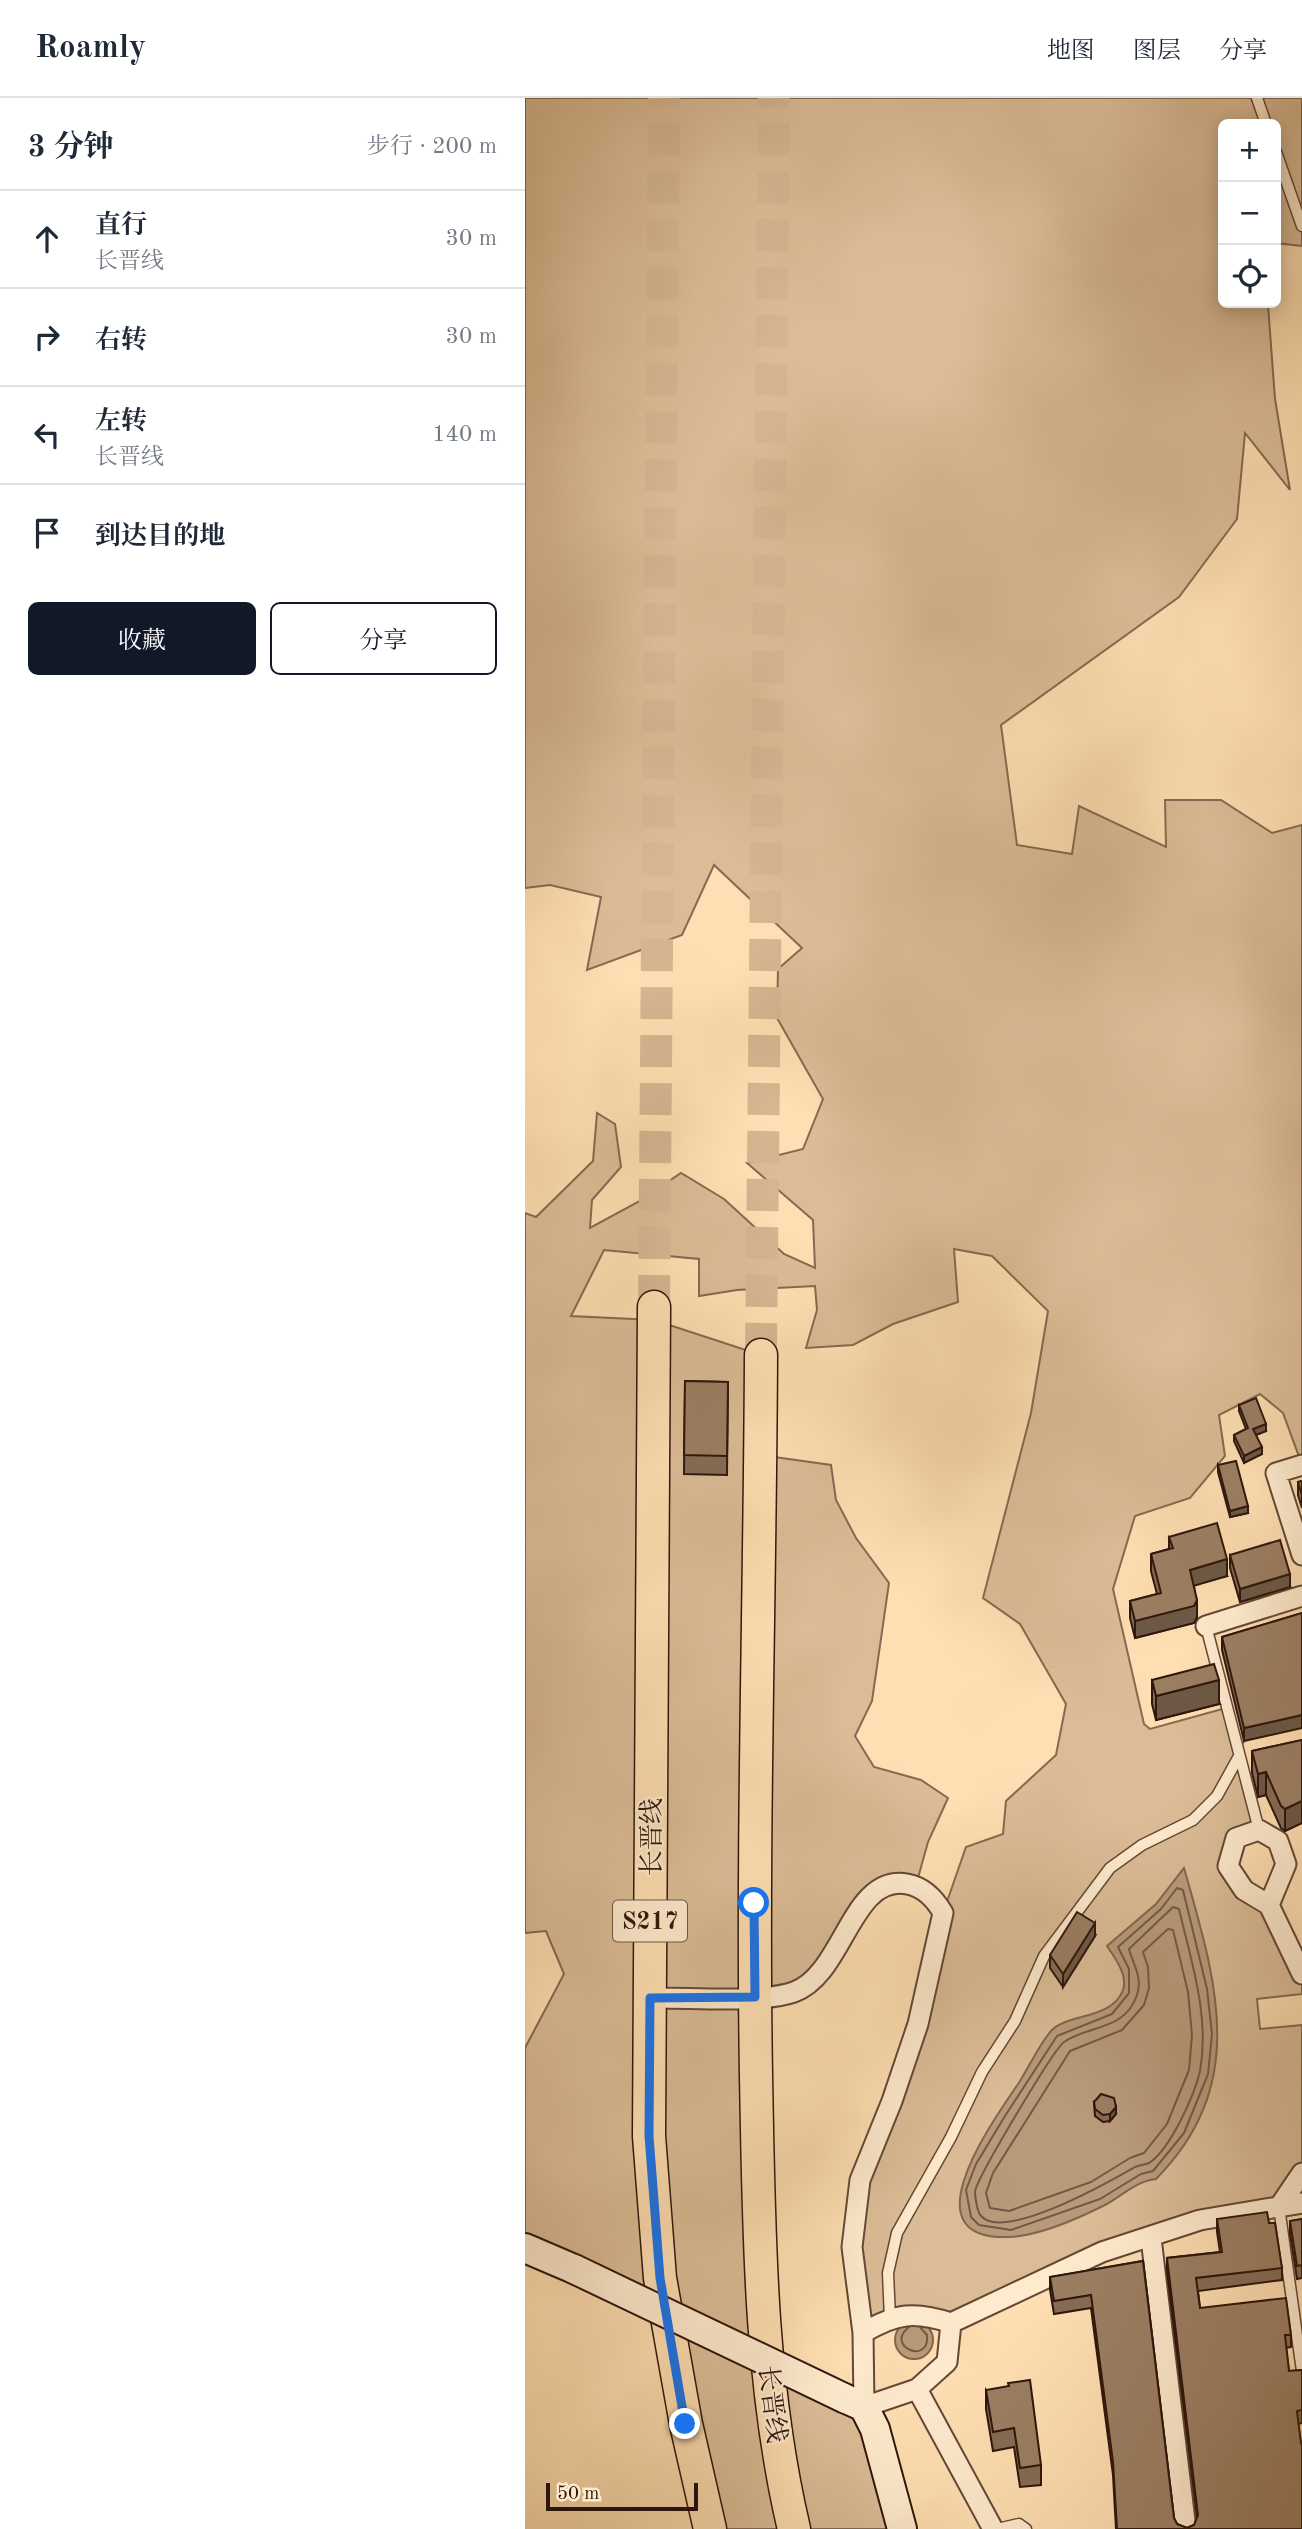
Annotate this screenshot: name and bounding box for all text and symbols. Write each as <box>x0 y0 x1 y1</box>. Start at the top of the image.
text: Roamly <box>35 32 146 65</box>
text: 地图 <box>1047 40 1095 64</box>
text: 图层 <box>1133 40 1181 64</box>
text: 分享 <box>1219 40 1267 64</box>
map controls <box>1218 119 1281 308</box>
button: + <box>1218 119 1281 182</box>
text: 3 分钟 <box>28 133 114 163</box>
text: 步行 · 200 m <box>367 135 497 158</box>
button: − <box>1218 182 1281 245</box>
text: 直行 <box>95 213 147 239</box>
icon: ahead <box>28 220 66 258</box>
text: 30 m <box>446 227 497 250</box>
button: locate <box>1218 245 1281 308</box>
text: 长晋线 <box>95 250 164 273</box>
icon: right <box>28 318 66 356</box>
text: 30 m <box>446 325 497 348</box>
text: 右转 <box>95 328 147 354</box>
text: 左转 <box>95 409 147 435</box>
icon: left <box>28 416 66 454</box>
text: 140 m <box>432 423 497 446</box>
text: 长晋线 <box>95 446 164 469</box>
icon: arrive <box>28 514 66 552</box>
text: 到达目的地 <box>95 524 225 550</box>
button: 收藏 <box>28 602 256 675</box>
button: 分享 <box>270 602 497 675</box>
street label: 长晋线 <box>638 1798 666 1876</box>
route start <box>738 1887 769 1918</box>
road number: S217 <box>613 1900 687 1942</box>
street label: 长晋线 <box>753 2364 791 2445</box>
route end <box>669 2408 700 2439</box>
scale bar <box>546 2480 698 2512</box>
text: 50 m <box>557 2485 599 2504</box>

